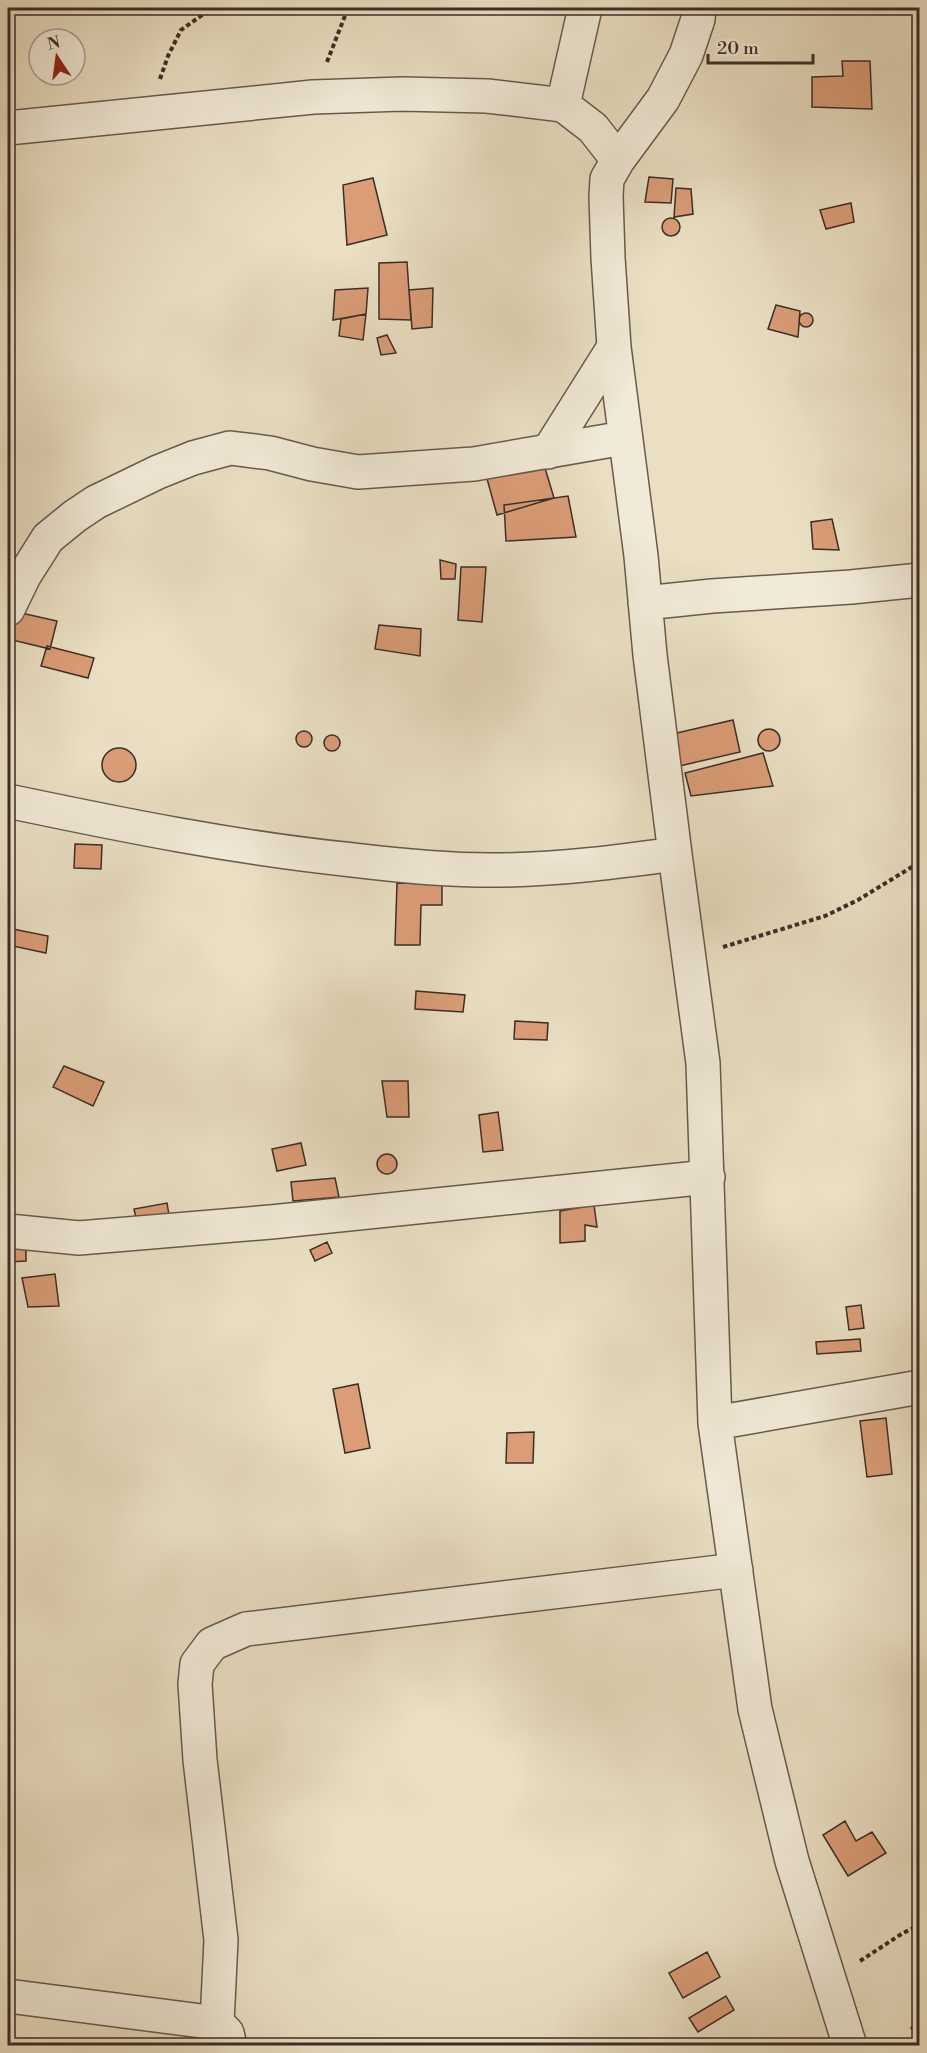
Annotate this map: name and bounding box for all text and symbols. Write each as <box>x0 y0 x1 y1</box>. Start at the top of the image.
north arrow <box>27 27 87 87</box>
scale bar <box>708 27 813 65</box>
text: N <box>45 32 63 55</box>
text: 20 m <box>717 37 759 60</box>

